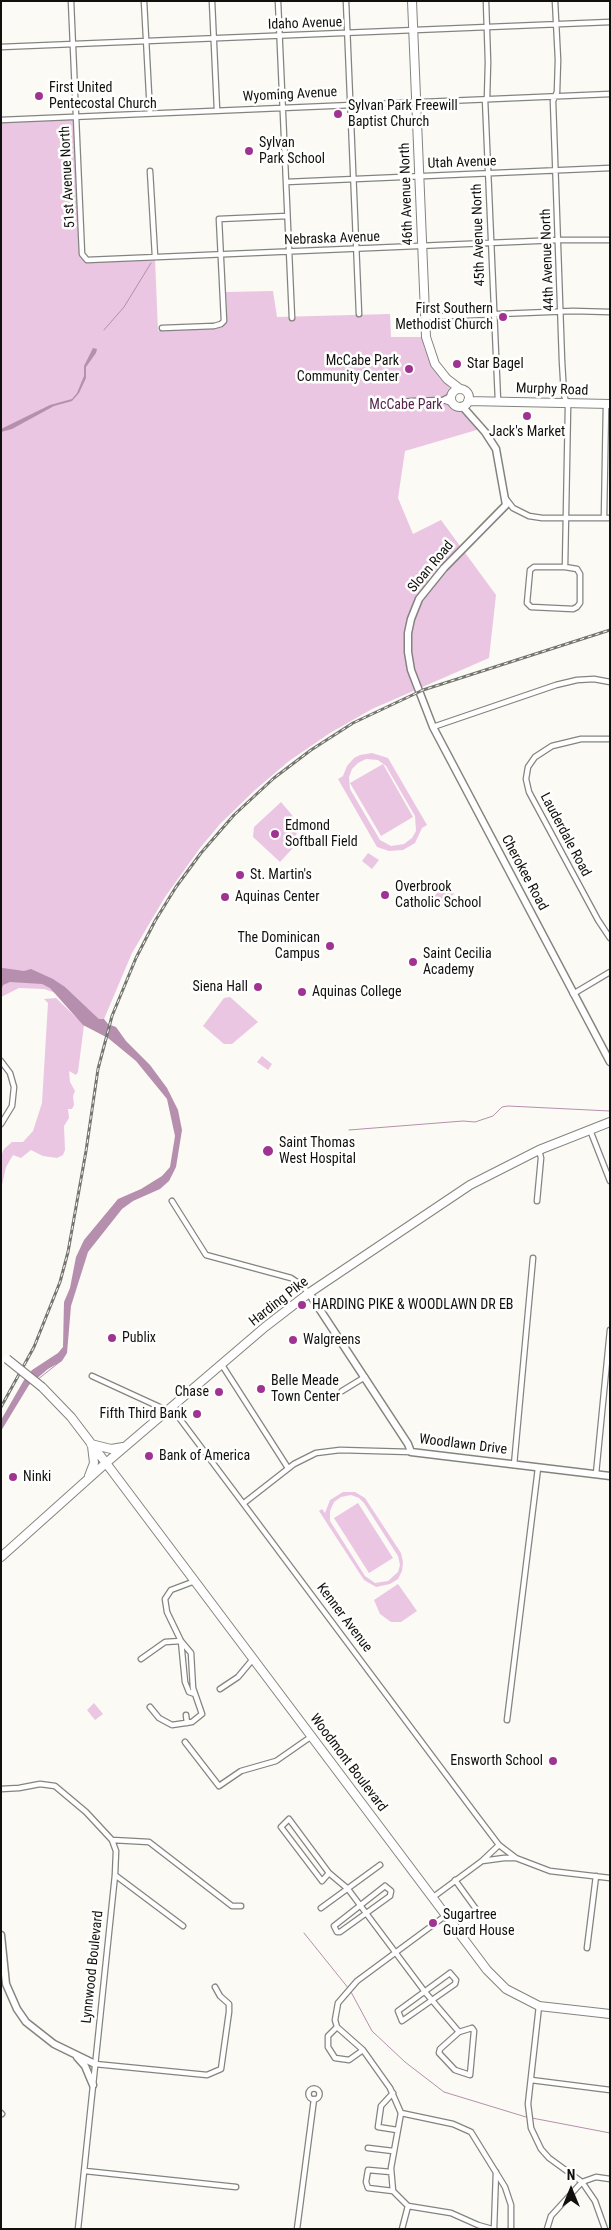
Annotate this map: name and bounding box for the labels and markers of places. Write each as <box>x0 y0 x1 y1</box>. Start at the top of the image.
place label: First United Pentecostal Church <box>49 80 157 112</box>
marker: First United Pentecostal Church <box>33 90 45 102</box>
place label: Sylvan Park Freewill Baptist Church <box>348 98 458 130</box>
marker: Sylvan Park Freewill Baptist Church <box>332 108 344 120</box>
place label: Sylvan Park School <box>259 135 325 168</box>
marker: Sylvan Park School <box>243 145 255 157</box>
place label: First Southern Methodist Church <box>395 301 493 334</box>
marker: First Southern Methodist Church <box>497 311 509 323</box>
place label: McCabe Park Community Center <box>297 353 399 386</box>
place label: Star Bagel <box>467 356 524 372</box>
marker: Star Bagel <box>451 358 463 370</box>
marker: McCabe Park Community Center <box>403 363 415 375</box>
marker: Jack's Market <box>521 410 533 422</box>
place label: Jack's Market <box>489 424 565 440</box>
place label: Edmond Softball Field <box>285 818 358 850</box>
marker: Edmond Softball Field <box>269 828 281 840</box>
place label: St. Martin's <box>250 867 312 883</box>
marker: St. Martin's <box>234 869 246 881</box>
place label: Overbrook Catholic School <box>395 879 481 912</box>
place label: Aquinas Center <box>235 889 319 905</box>
marker: Overbrook Catholic School <box>379 889 391 901</box>
marker: Aquinas Center <box>219 891 231 903</box>
place label: The Dominican Campus <box>237 930 320 962</box>
marker: The Dominican Campus <box>324 940 336 952</box>
place label: Saint Cecilia Academy <box>423 946 492 979</box>
marker: Saint Cecilia Academy <box>407 956 419 968</box>
place label: Siena Hall <box>192 979 248 995</box>
marker: Siena Hall <box>252 981 264 993</box>
place label: Aquinas College <box>312 984 402 1000</box>
marker: Aquinas College <box>296 986 308 998</box>
place label: Saint Thomas West Hospital <box>279 1135 356 1168</box>
marker: Saint Thomas West Hospital <box>261 1144 275 1158</box>
place label: HARDING PIKE & WOODLAWN DR EB <box>312 1297 514 1313</box>
marker: HARDING PIKE & WOODLAWN DR EB <box>296 1299 308 1311</box>
place label: Publix <box>122 1330 156 1346</box>
marker: Publix <box>106 1332 118 1344</box>
place label: Walgreens <box>303 1332 361 1348</box>
marker: Walgreens <box>287 1334 299 1346</box>
place label: Belle Meade Town Center <box>271 1373 340 1405</box>
marker: Belle Meade Town Center <box>255 1383 267 1395</box>
place label: Chase <box>175 1384 209 1400</box>
marker: Chase <box>213 1386 225 1398</box>
place label: Fifth Third Bank <box>100 1406 187 1422</box>
marker: Fifth Third Bank <box>191 1408 203 1420</box>
place label: Bank of America <box>159 1448 250 1464</box>
marker: Bank of America <box>143 1450 155 1462</box>
place label: Ninki <box>23 1469 51 1485</box>
marker: Ninki <box>7 1471 19 1483</box>
place label: Ensworth School <box>450 1753 543 1769</box>
marker: Ensworth School <box>547 1755 559 1767</box>
place label: Sugartree Guard House <box>443 1907 514 1940</box>
marker: Sugartree Guard House <box>427 1917 439 1929</box>

